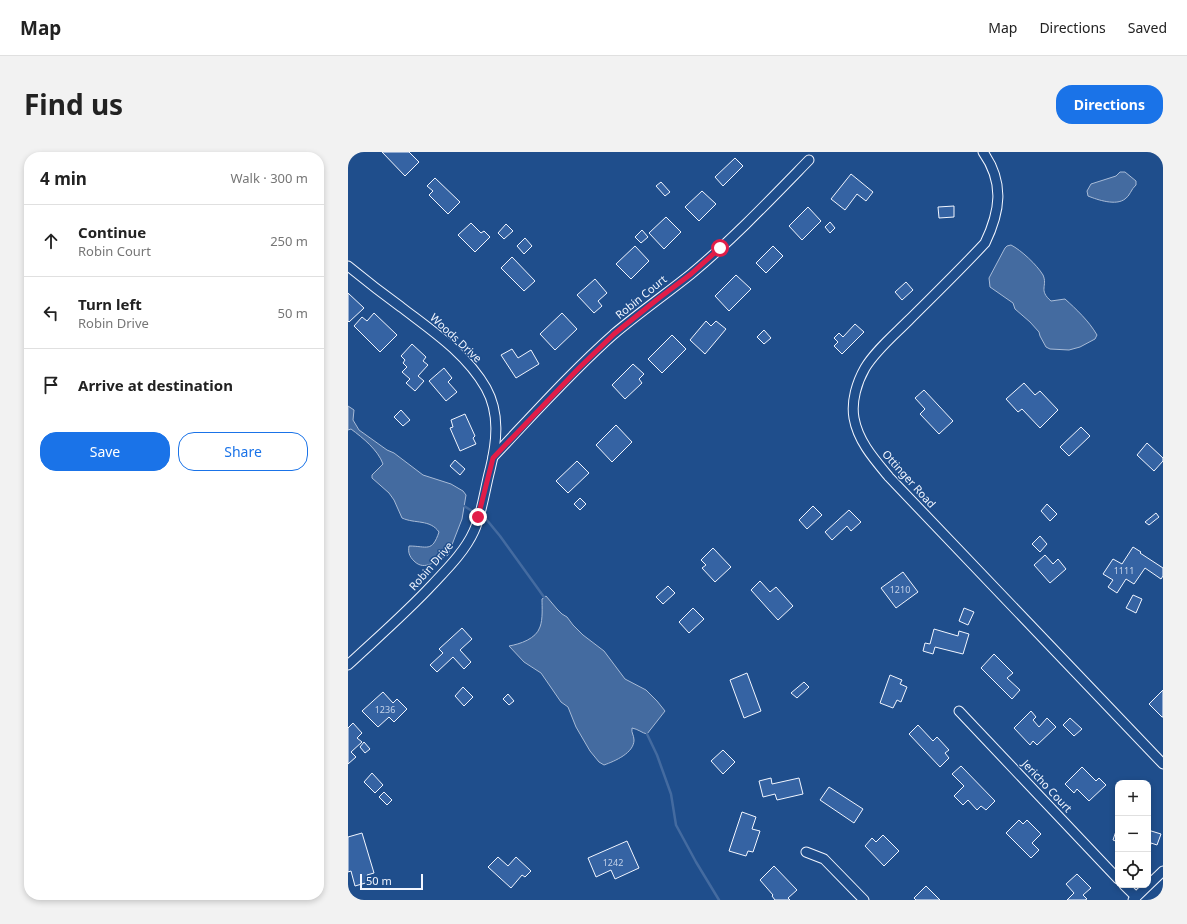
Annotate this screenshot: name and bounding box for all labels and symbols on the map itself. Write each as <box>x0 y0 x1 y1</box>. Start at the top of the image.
route start <box>711 239 729 257</box>
street label: Robin Court <box>612 271 669 322</box>
street label: Woods Drive <box>427 310 485 365</box>
street label: Ottinger Road <box>879 447 939 511</box>
route end <box>469 508 487 526</box>
street label: Robin Drive <box>405 538 456 593</box>
house number: 1111 <box>1114 564 1134 577</box>
house number: 1210 <box>890 583 910 596</box>
house number: 1236 <box>375 703 395 716</box>
street label: Jericho Court <box>1018 755 1076 815</box>
house number: 1242 <box>603 856 623 869</box>
scale bar <box>360 872 423 891</box>

